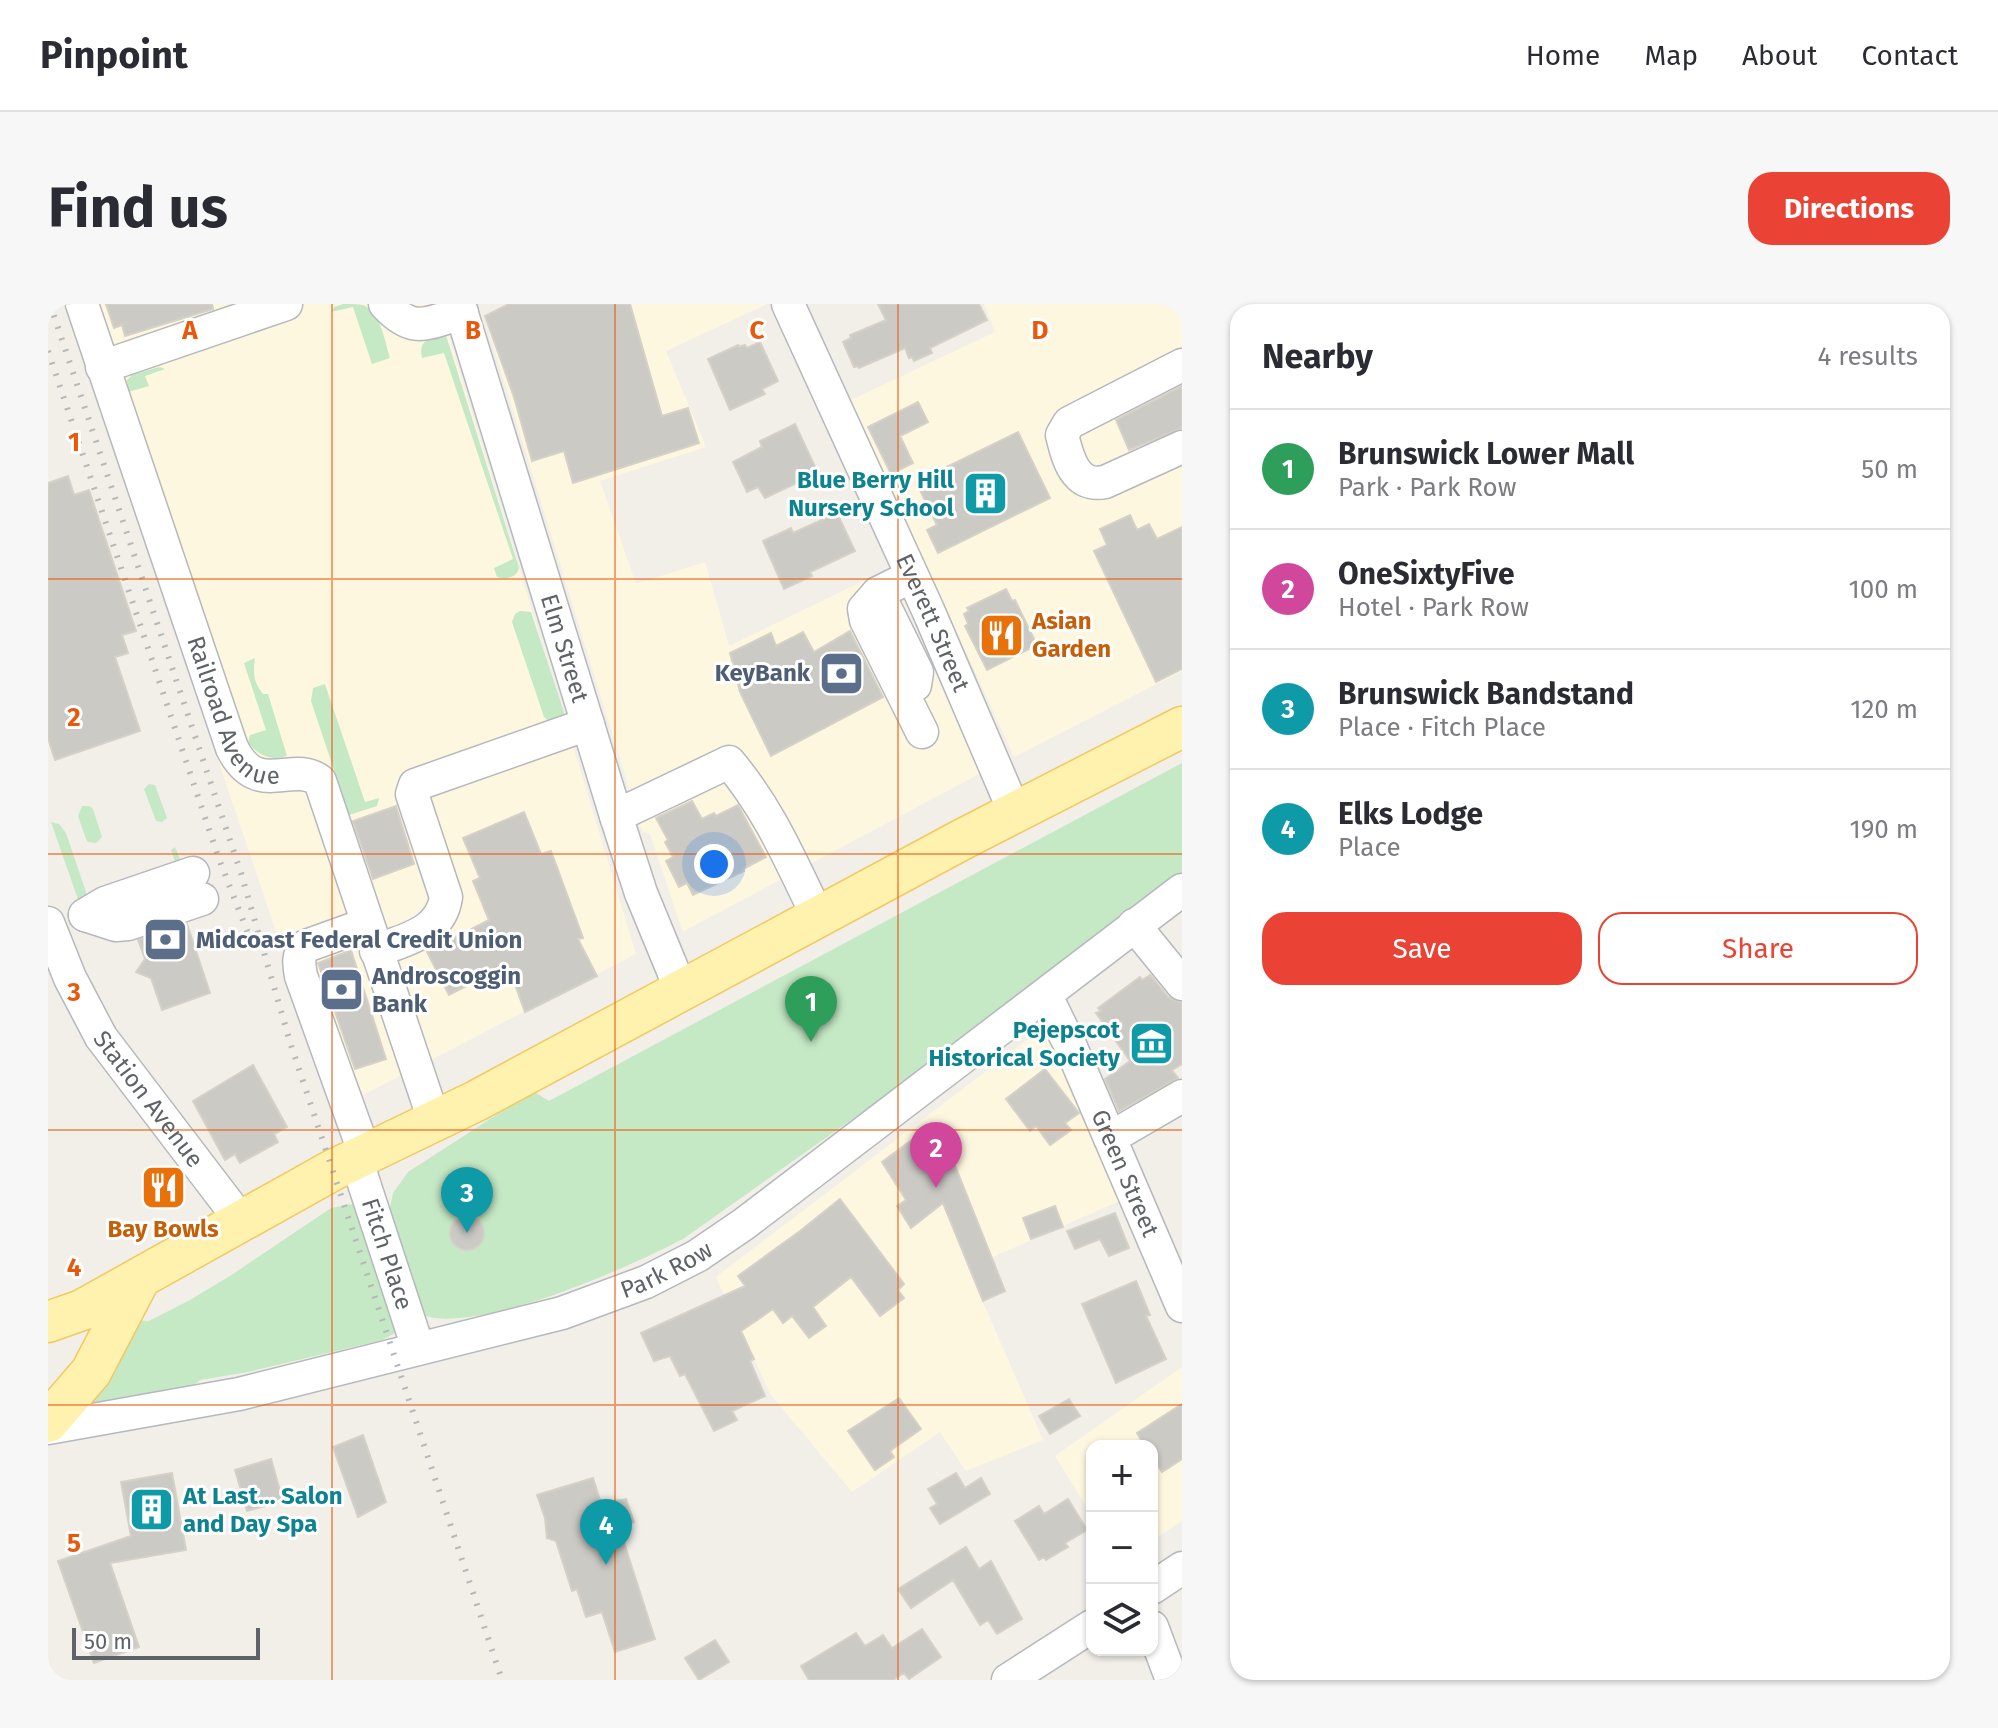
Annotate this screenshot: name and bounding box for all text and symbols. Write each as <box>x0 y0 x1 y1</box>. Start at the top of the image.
text: Pinpoint <box>40 32 188 78</box>
text: Home <box>1526 39 1600 72</box>
text: Map <box>1644 39 1698 72</box>
text: About <box>1742 39 1817 72</box>
text: Contact <box>1861 39 1958 72</box>
button: Directions <box>1748 172 1950 245</box>
text: Find us <box>48 175 228 242</box>
text: A <box>181 315 198 346</box>
text: B <box>465 315 481 346</box>
text: C <box>750 315 765 346</box>
text: D <box>1032 315 1049 346</box>
text: Nearby <box>1262 336 1373 377</box>
text: 4 results <box>1817 341 1918 372</box>
text: 1 <box>68 427 80 458</box>
text: Brunswick Lower Mall <box>1338 436 1634 472</box>
text: 1 <box>1282 454 1294 485</box>
text: 50 m <box>1861 454 1918 485</box>
place label: Blue Berry Hill Nursery School <box>788 466 955 522</box>
building icon: Blue Berry Hill Nursery School <box>961 470 1009 518</box>
text: Park · Park Row <box>1338 472 1516 503</box>
street label: Everett Street <box>890 549 975 696</box>
text: OneSixtyFive <box>1338 556 1514 592</box>
text: 2 <box>1281 574 1295 605</box>
text: 100 m <box>1849 574 1918 605</box>
street label: Elm Street <box>535 591 594 706</box>
text: Hotel · Park Row <box>1338 592 1529 623</box>
place label: Asian Garden <box>1031 607 1111 663</box>
restaurant icon: Asian Garden <box>977 611 1025 659</box>
street label: Railroad Avenue <box>181 633 280 790</box>
bank icon: KeyBank <box>817 649 865 697</box>
place label: KeyBank <box>715 659 811 687</box>
text: Brunswick Bandstand <box>1338 676 1634 712</box>
text: 3 <box>1281 694 1295 725</box>
text: 120 m <box>1850 694 1918 725</box>
text: 2 <box>67 702 81 733</box>
text: Place · Fitch Place <box>1338 712 1546 743</box>
text: Elks Lodge <box>1338 796 1483 832</box>
text: 4 <box>1281 814 1295 845</box>
text: 190 m <box>1849 814 1918 845</box>
text: Place <box>1338 832 1401 863</box>
your location <box>694 844 734 884</box>
button: Save <box>1262 912 1582 985</box>
button: Share <box>1598 912 1918 985</box>
bank icon: Midcoast Federal Credit Union <box>141 916 189 964</box>
place label: Midcoast Federal Credit Union <box>196 926 522 954</box>
place label: Androscoggin Bank <box>371 962 521 1018</box>
bank icon: Androscoggin Bank <box>317 966 365 1014</box>
pin: 1 <box>785 976 837 1042</box>
text: 3 <box>66 977 81 1008</box>
place label: Pejepscot Historical Society <box>929 1016 1121 1072</box>
museum icon: Pejepscot Historical Society <box>1127 1020 1175 1068</box>
street label: Station Avenue <box>87 1025 209 1173</box>
street label: Green Street <box>1085 1105 1165 1241</box>
pin: 2 <box>910 1122 962 1188</box>
restaurant icon: Bay Bowls <box>139 1163 187 1211</box>
pin: 3 <box>441 1167 493 1233</box>
street label: Fitch Place <box>356 1195 419 1313</box>
place label: Bay Bowls <box>107 1215 219 1243</box>
street label: Park Row <box>617 1236 718 1304</box>
text: 4 <box>67 1252 82 1283</box>
map controls <box>1086 1440 1158 1656</box>
button: + <box>1086 1440 1158 1512</box>
place label: At Last... Salon and Day Spa <box>182 1482 343 1538</box>
building icon: At Last... Salon and Day Spa <box>128 1486 176 1534</box>
pin: 4 <box>580 1499 632 1565</box>
button: − <box>1086 1512 1158 1584</box>
text: 5 <box>67 1528 81 1559</box>
button: layers <box>1086 1584 1158 1656</box>
scale bar <box>72 1624 260 1660</box>
text: 50 m <box>84 1628 132 1655</box>

